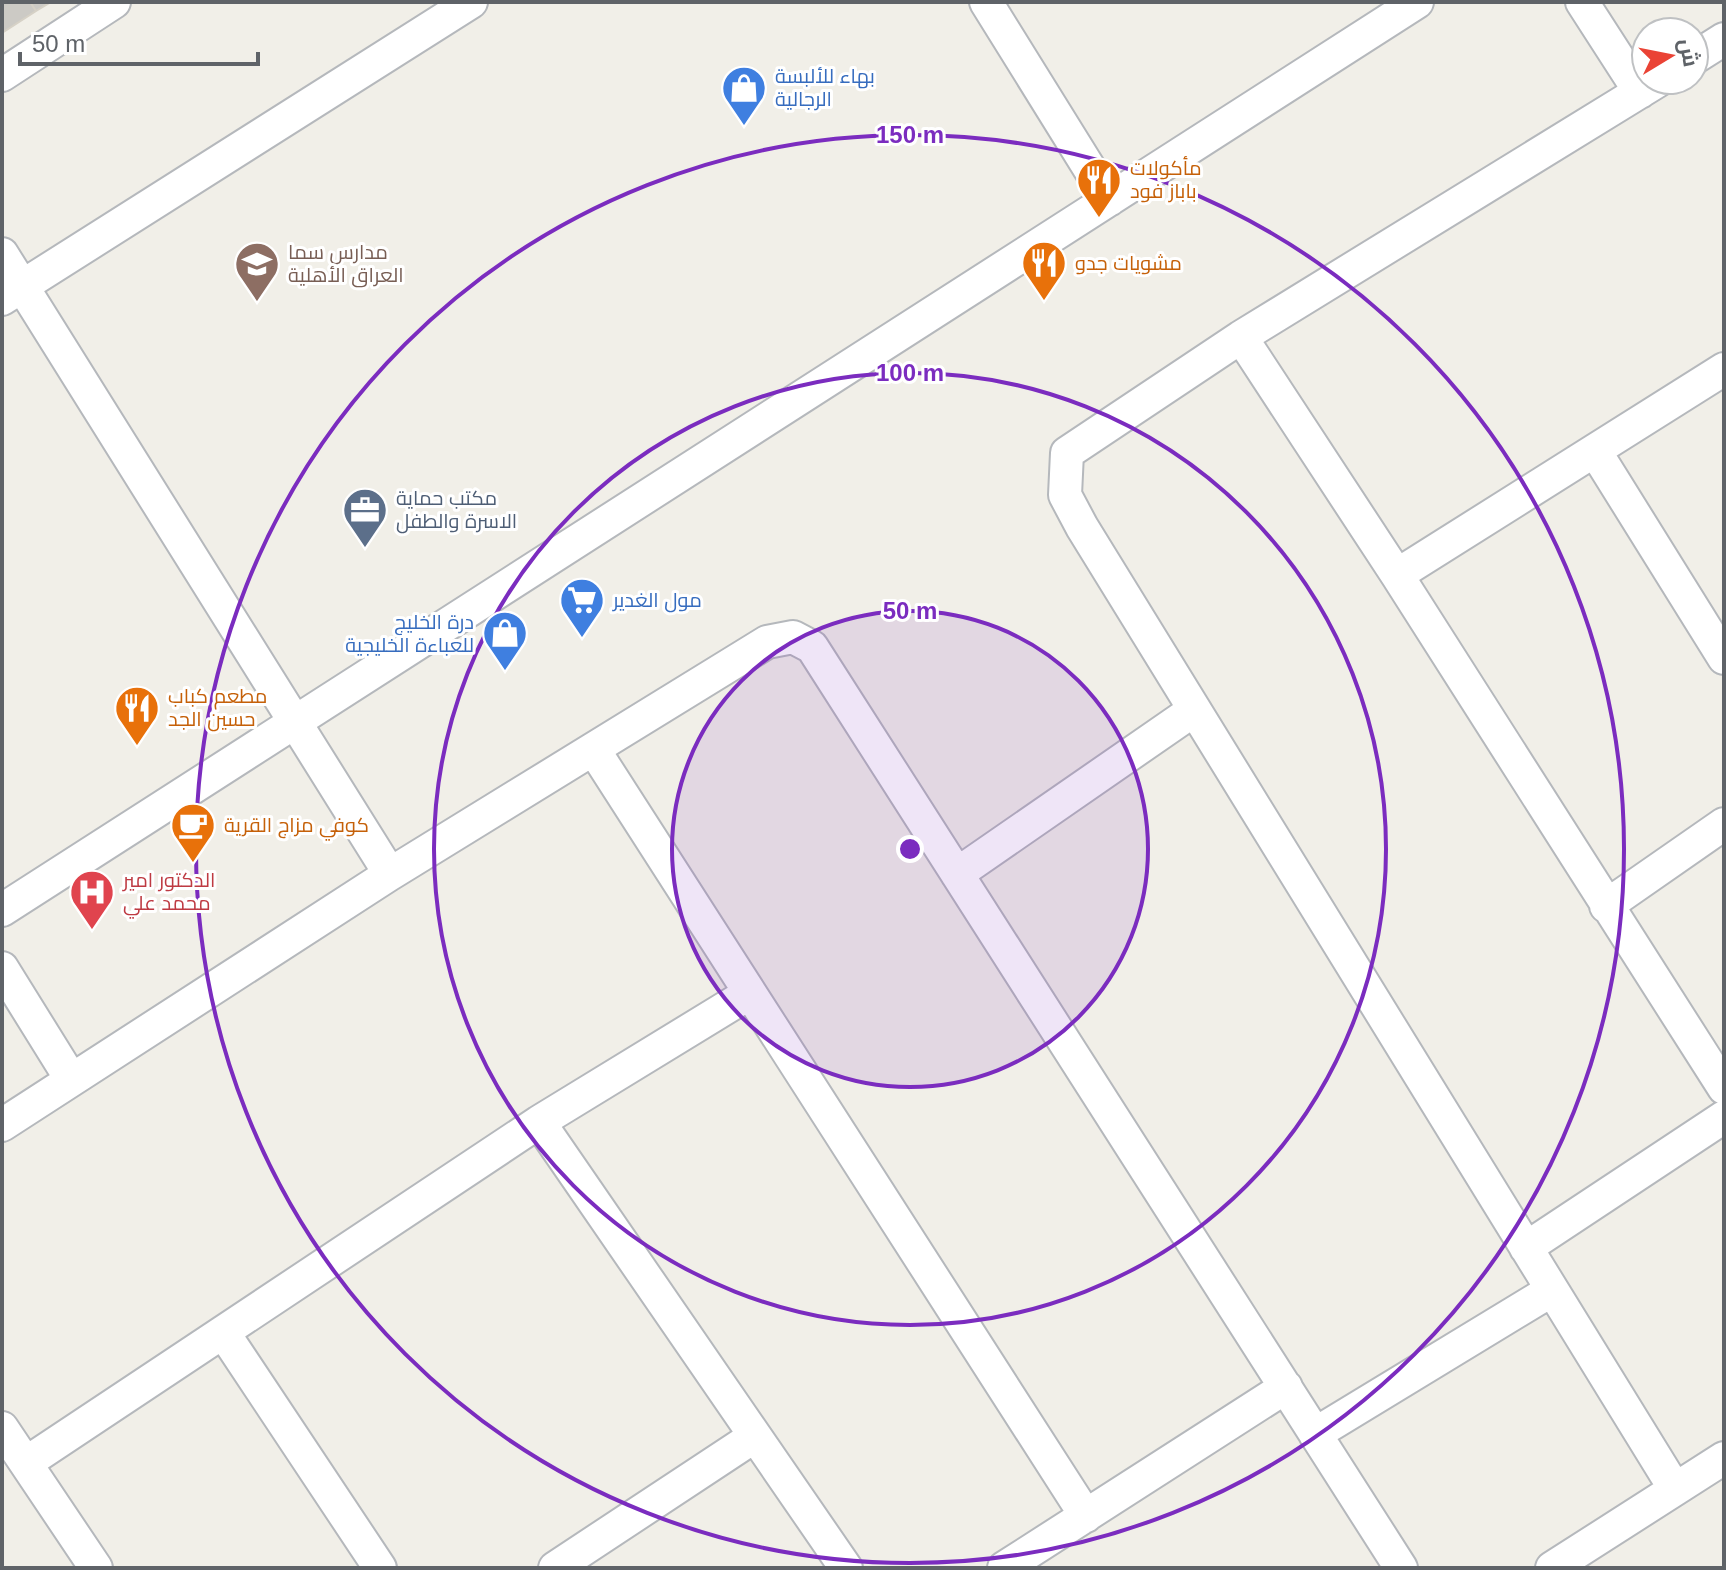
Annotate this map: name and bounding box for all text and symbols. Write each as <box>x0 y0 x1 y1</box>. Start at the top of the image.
scale bar <box>20 16 258 66</box>
north arrow <box>1630 16 1710 96</box>
text: 50 m <box>32 30 85 57</box>
text: ش <box>1673 37 1704 69</box>
shop icon: بهاء للألبسة الرجالية <box>720 64 768 127</box>
place label: بهاء للألبسة الرجالية <box>775 65 875 111</box>
text: 150 m <box>876 121 944 148</box>
restaurant icon: مأكولات باباز فود <box>1075 156 1123 219</box>
place label: مأكولات باباز فود <box>1130 156 1201 203</box>
restaurant icon: مشويات جدو <box>1020 239 1068 302</box>
school or university icon: مدارس سما العراق الأهلية <box>233 240 281 303</box>
place label: مدارس سما العراق الأهلية <box>288 241 404 288</box>
place label: مشويات جدو <box>1075 252 1182 275</box>
text: 100 m <box>876 359 944 386</box>
office icon: مكتب حماية الاسرة والطفل <box>341 486 389 549</box>
place label: مكتب حماية الاسرة والطفل <box>396 487 517 534</box>
supermarket icon: مول الغدير <box>558 576 606 639</box>
place label: مول الغدير <box>612 589 702 613</box>
text: 50 m <box>883 597 937 624</box>
shop icon: درة الخليج للعباءة الخليجية <box>481 609 529 672</box>
place label: درة الخليج للعباءة الخليجية <box>345 611 474 656</box>
restaurant icon: مطعم كباب حسين الجد <box>113 684 161 747</box>
place label: مطعم كباب حسين الجد <box>168 685 267 732</box>
cafe icon: كوفي مزاج القرية <box>169 801 217 864</box>
place label: كوفي مزاج القرية <box>224 814 369 841</box>
centre of rings <box>896 835 924 863</box>
hospital icon: الدكتور امير محمد علي <box>68 868 116 931</box>
place label: الدكتور امير محمد علي <box>122 869 215 919</box>

